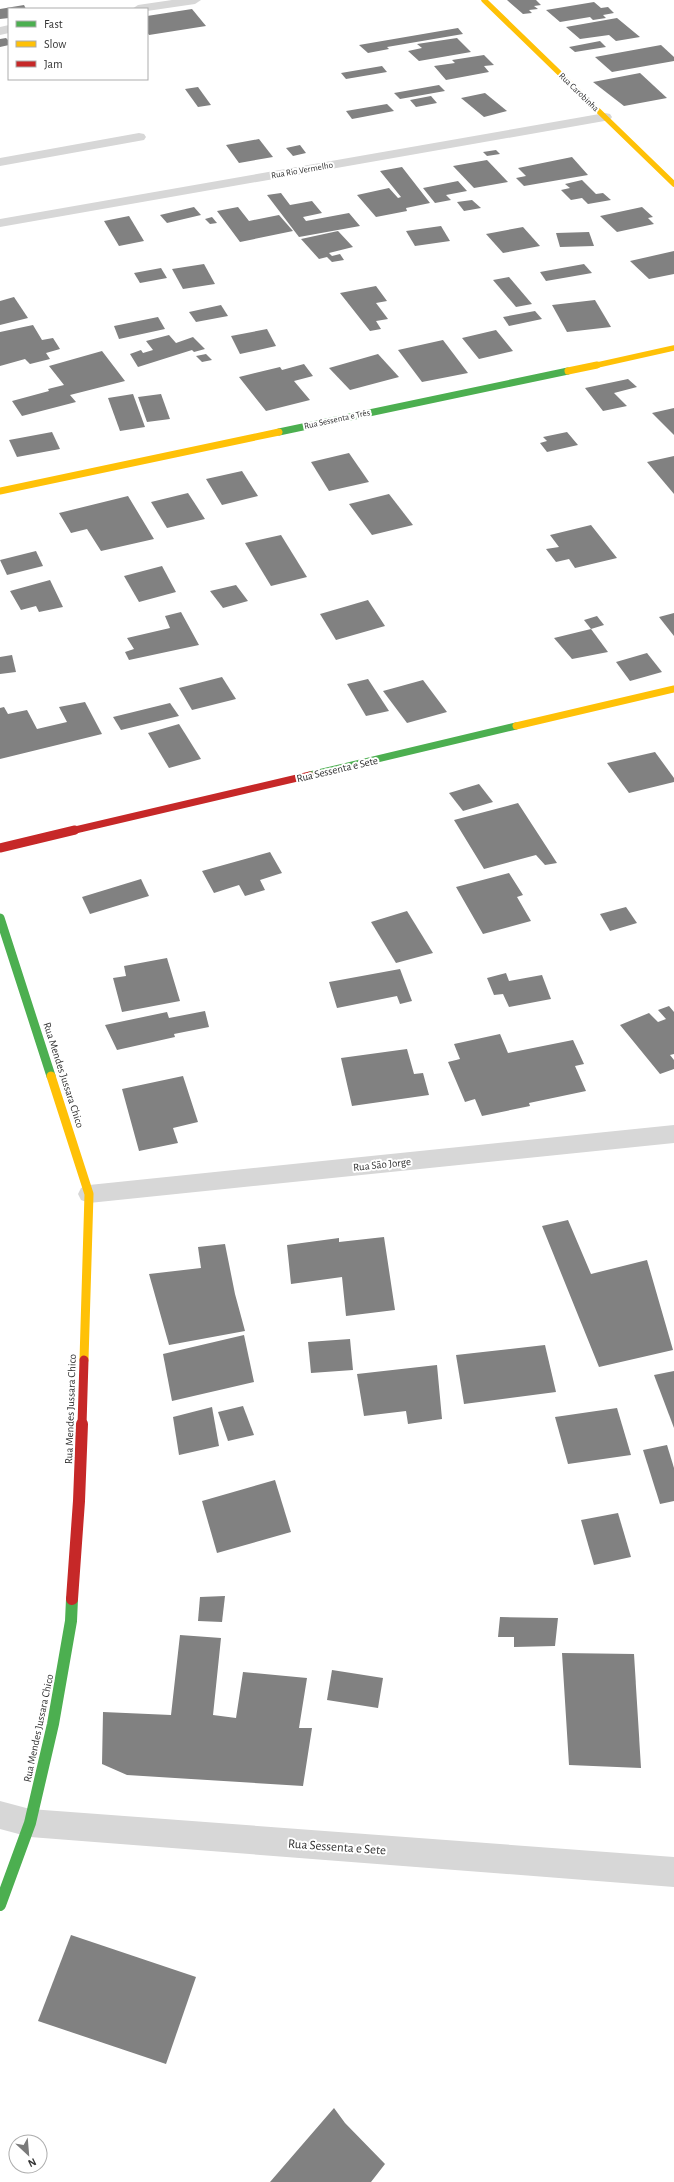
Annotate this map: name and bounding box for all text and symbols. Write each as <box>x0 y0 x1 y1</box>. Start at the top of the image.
legend <box>8 8 148 80</box>
text: Fast <box>44 18 63 30</box>
text: Slow <box>44 38 66 50</box>
text: Jam <box>44 58 63 70</box>
street label: Rua Carobinha <box>557 71 600 113</box>
street label: Rua Rio Vermelho <box>271 161 334 180</box>
street label: Rua Sessenta e Três <box>303 408 371 431</box>
street label: Rua Sessenta e Sete <box>295 755 379 784</box>
street label: Rua Mendes Jussara Chico <box>41 1021 86 1129</box>
street label: Rua São Jorge <box>353 1156 412 1173</box>
street label: Rua Mendes Jussara Chico <box>63 1354 78 1464</box>
street label: Rua Mendes Jussara Chico <box>22 1673 55 1783</box>
street label: Rua Sessenta e Sete <box>287 1838 386 1857</box>
north arrow <box>8 2134 48 2174</box>
text: N <box>26 2156 38 2169</box>

